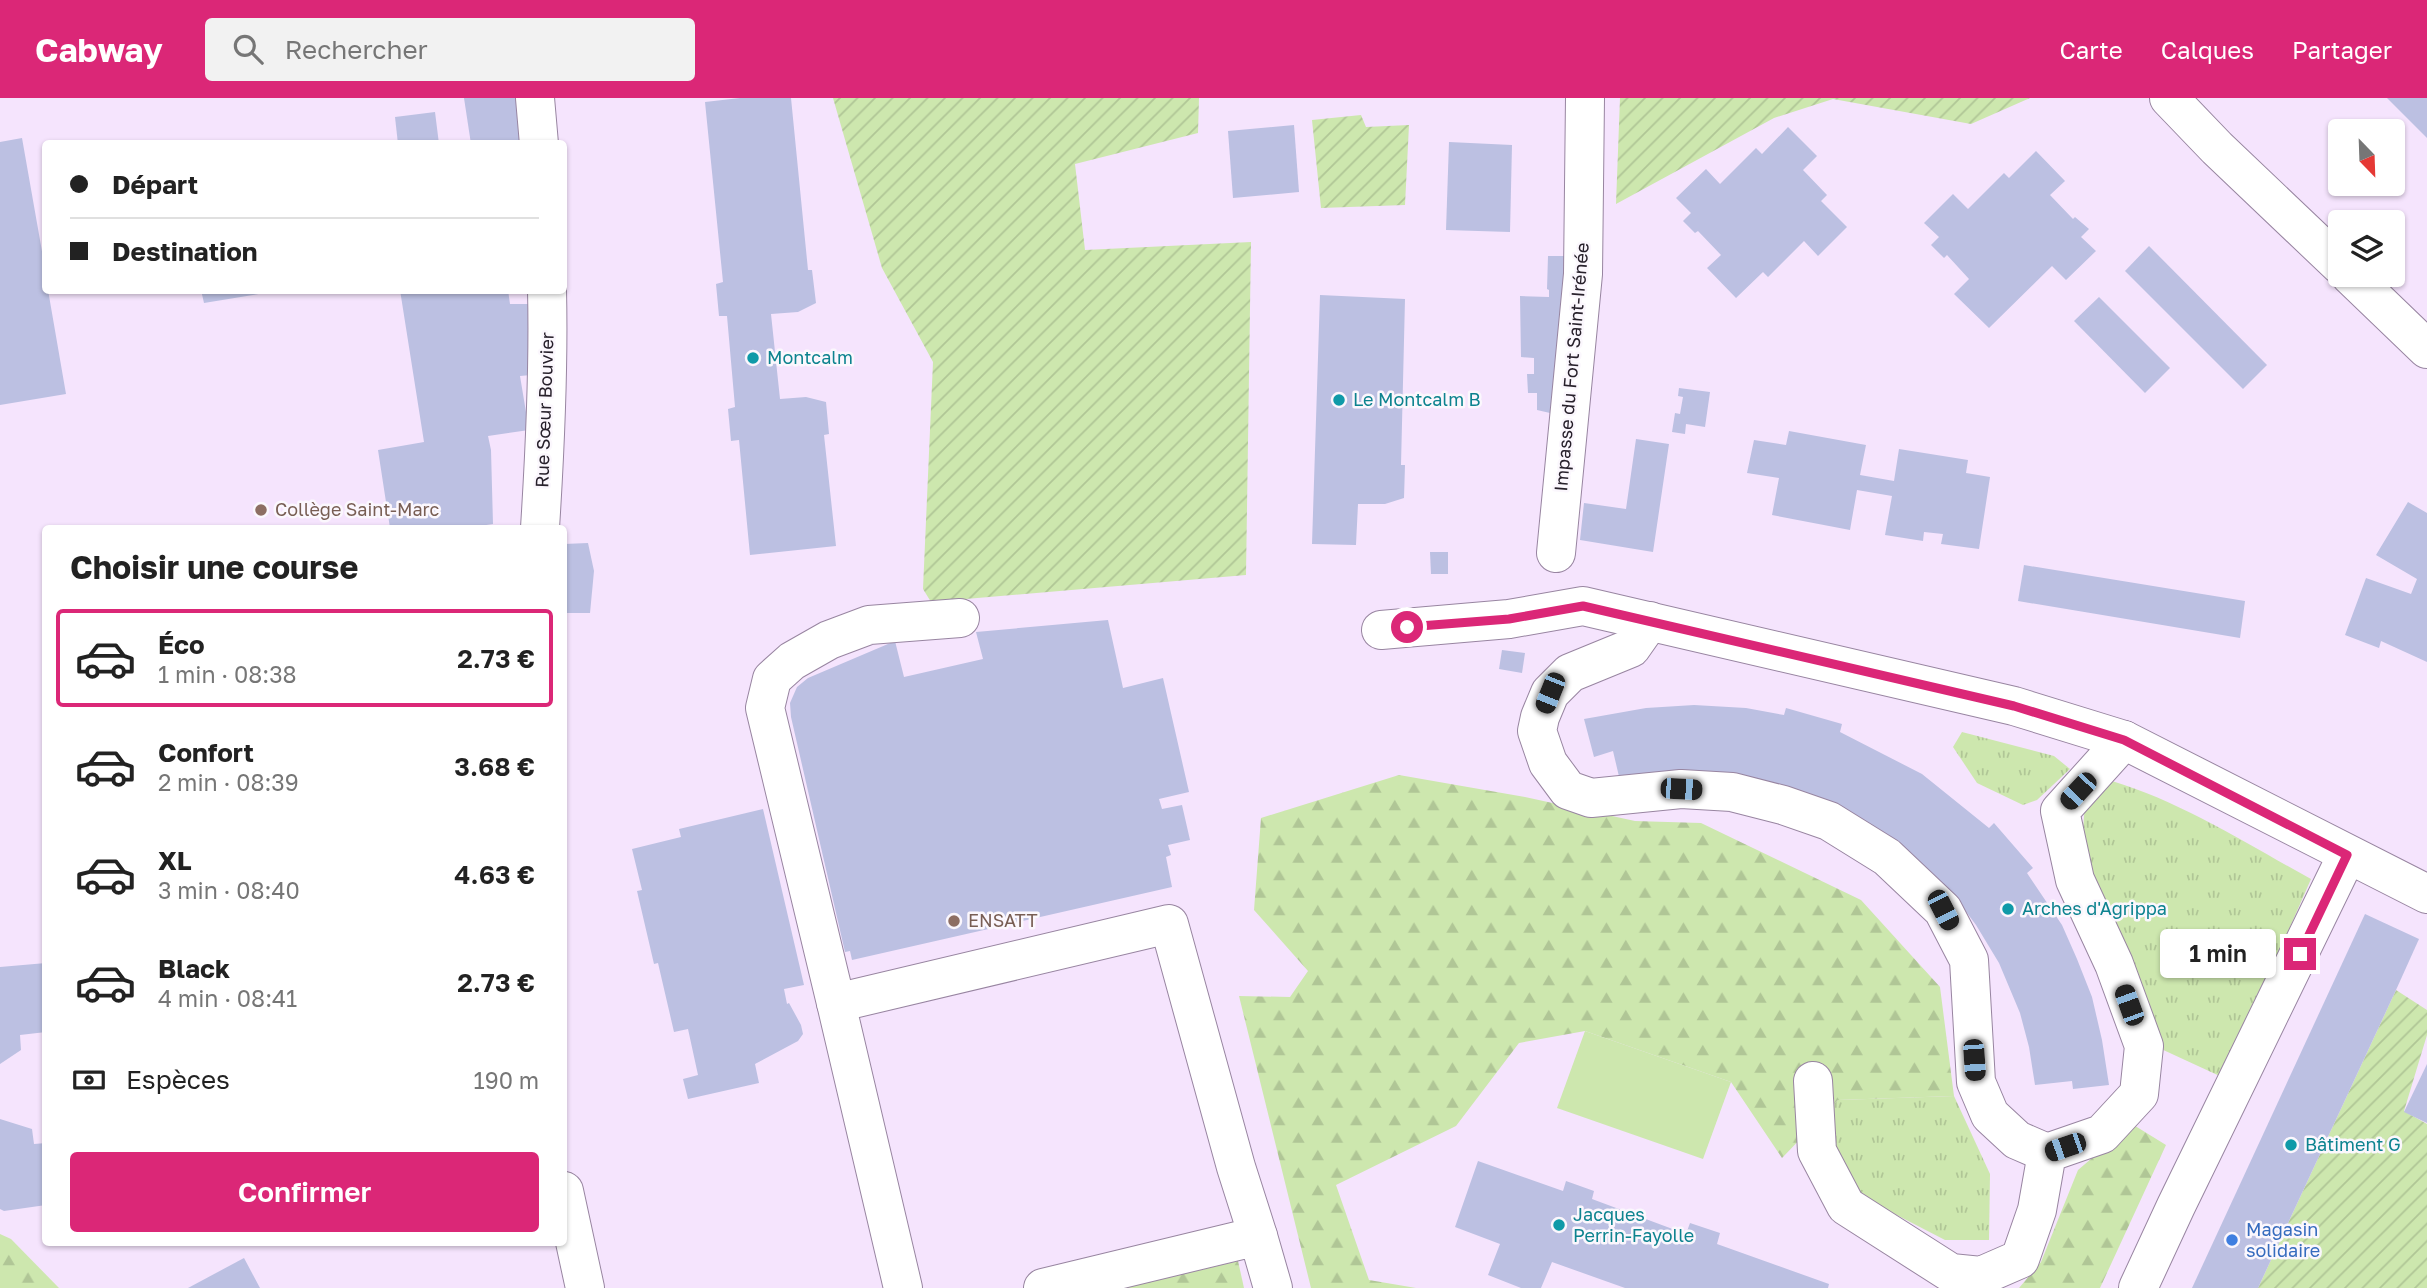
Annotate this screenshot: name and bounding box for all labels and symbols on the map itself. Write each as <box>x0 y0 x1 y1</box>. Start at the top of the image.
north arrow <box>2328 119 2404 196</box>
street label: Impasse du Fort Saint-Irénée <box>1549 242 1593 492</box>
street label: Rue Sœur Bouvier <box>530 332 558 488</box>
place label: Montcalm <box>767 346 853 368</box>
marker: Montcalm <box>745 350 761 366</box>
place label: Le Montcalm B <box>1353 388 1481 410</box>
marker: Le Montcalm B <box>1331 392 1347 408</box>
place label: Collège Saint-Marc <box>275 498 439 520</box>
marker: Collège Saint-Marc <box>253 502 269 518</box>
route start <box>1391 611 1423 643</box>
car <box>1533 670 1568 716</box>
car <box>2056 768 2101 814</box>
car <box>1660 777 1703 801</box>
car <box>1925 887 1962 933</box>
place label: Arches d'Agrippa <box>2022 897 2167 919</box>
marker: Arches d'Agrippa <box>2000 901 2016 917</box>
place label: ENSATT <box>968 909 1038 931</box>
marker: ENSATT <box>946 913 962 929</box>
callout: 1 min <box>2160 930 2276 978</box>
route end <box>2284 938 2316 970</box>
car <box>2112 982 2147 1028</box>
car <box>1963 1038 1986 1082</box>
car <box>2042 1130 2089 1164</box>
place label: Bâtiment G <box>2305 1133 2401 1155</box>
marker: Bâtiment G <box>2283 1137 2299 1153</box>
place label: Jacques Perrin-Fayolle <box>1573 1203 1694 1246</box>
marker: Jacques Perrin-Fayolle <box>1551 1217 1567 1233</box>
place label: Magasin solidaire <box>2246 1218 2320 1261</box>
marker: Magasin solidaire <box>2224 1232 2240 1248</box>

